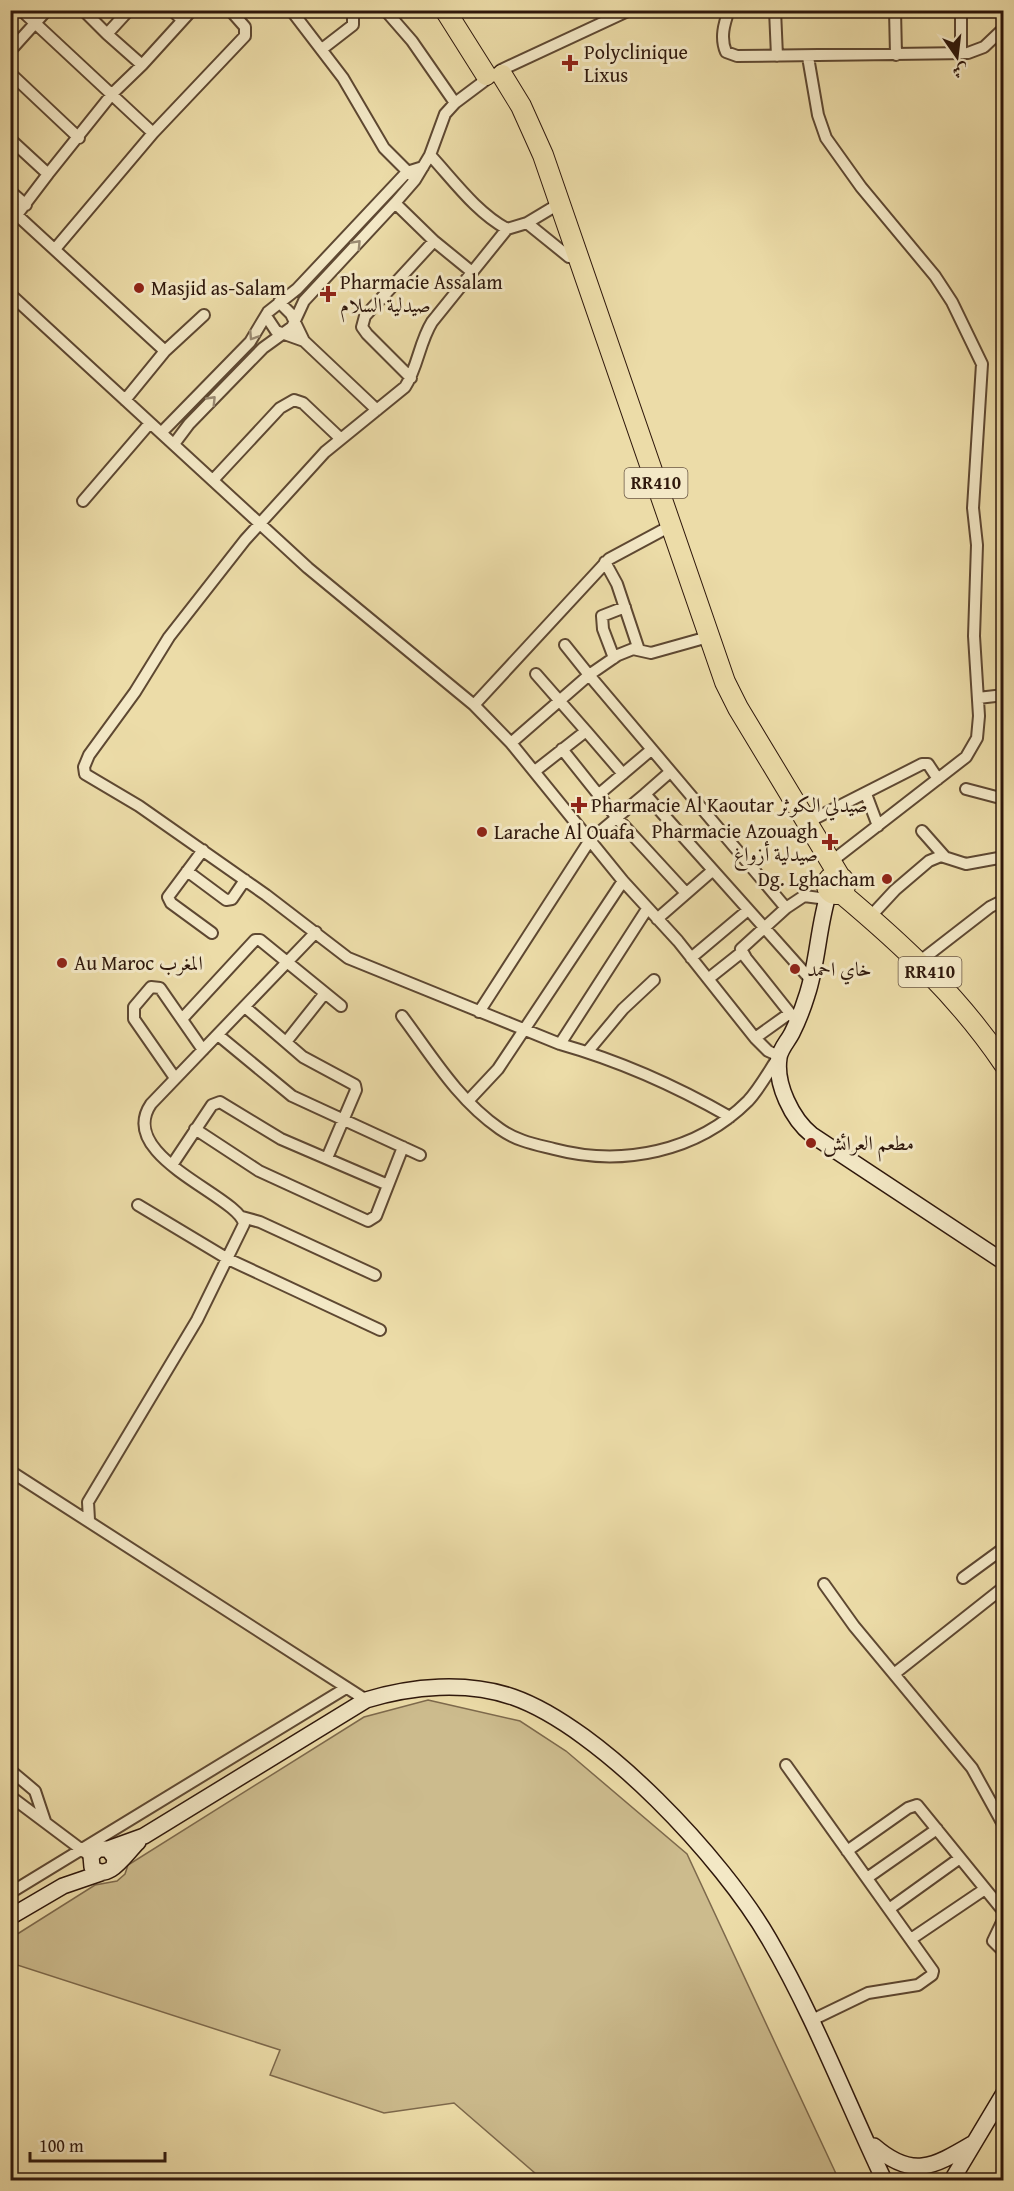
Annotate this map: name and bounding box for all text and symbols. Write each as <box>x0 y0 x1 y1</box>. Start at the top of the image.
north arrow <box>927 27 987 87</box>
place label: Polyclinique Lixus <box>584 37 688 89</box>
marker: Polyclinique Lixus <box>561 54 579 72</box>
text: ش <box>950 58 971 85</box>
one-way arrow <box>350 240 361 251</box>
place label: Pharmacie Assalam صيدلية السلام <box>340 267 503 323</box>
place label: Masjid as-Salam <box>151 273 286 302</box>
marker: Masjid as-Salam <box>132 281 146 295</box>
marker: Pharmacie Assalam صيدلية السلام <box>321 287 335 301</box>
one-way arrow <box>249 330 260 341</box>
one-way arrow <box>205 397 216 408</box>
road number: RR410 <box>624 468 688 498</box>
place label: Pharmacie Al Kaoutar صيدلي الكوثر <box>591 790 868 821</box>
marker: Pharmacie Al Kaoutar صيدلي الكوثر <box>572 798 586 812</box>
place label: Pharmacie Azouagh صيدلية أزواغ <box>652 816 818 872</box>
place label: Larache Al Ouafa <box>494 817 635 846</box>
marker: Larache Al Ouafa <box>475 825 489 839</box>
marker: Pharmacie Azouagh صيدلية أزواغ <box>823 835 837 849</box>
place label: Dg. Lghacham <box>758 864 876 893</box>
marker: Dg. Lghacham <box>880 872 894 886</box>
place label: Au Maroc المغرب <box>74 948 203 977</box>
place label: خاي احمد <box>807 954 872 985</box>
marker: Au Maroc المغرب <box>55 956 69 970</box>
road number: RR410 <box>898 957 962 987</box>
marker: خاي احمد <box>788 962 802 976</box>
place label: مطعم العرائش <box>823 1128 914 1162</box>
marker: مطعم العرائش <box>804 1136 818 1150</box>
scale bar <box>30 2125 165 2163</box>
text: 100 m <box>39 2132 84 2159</box>

